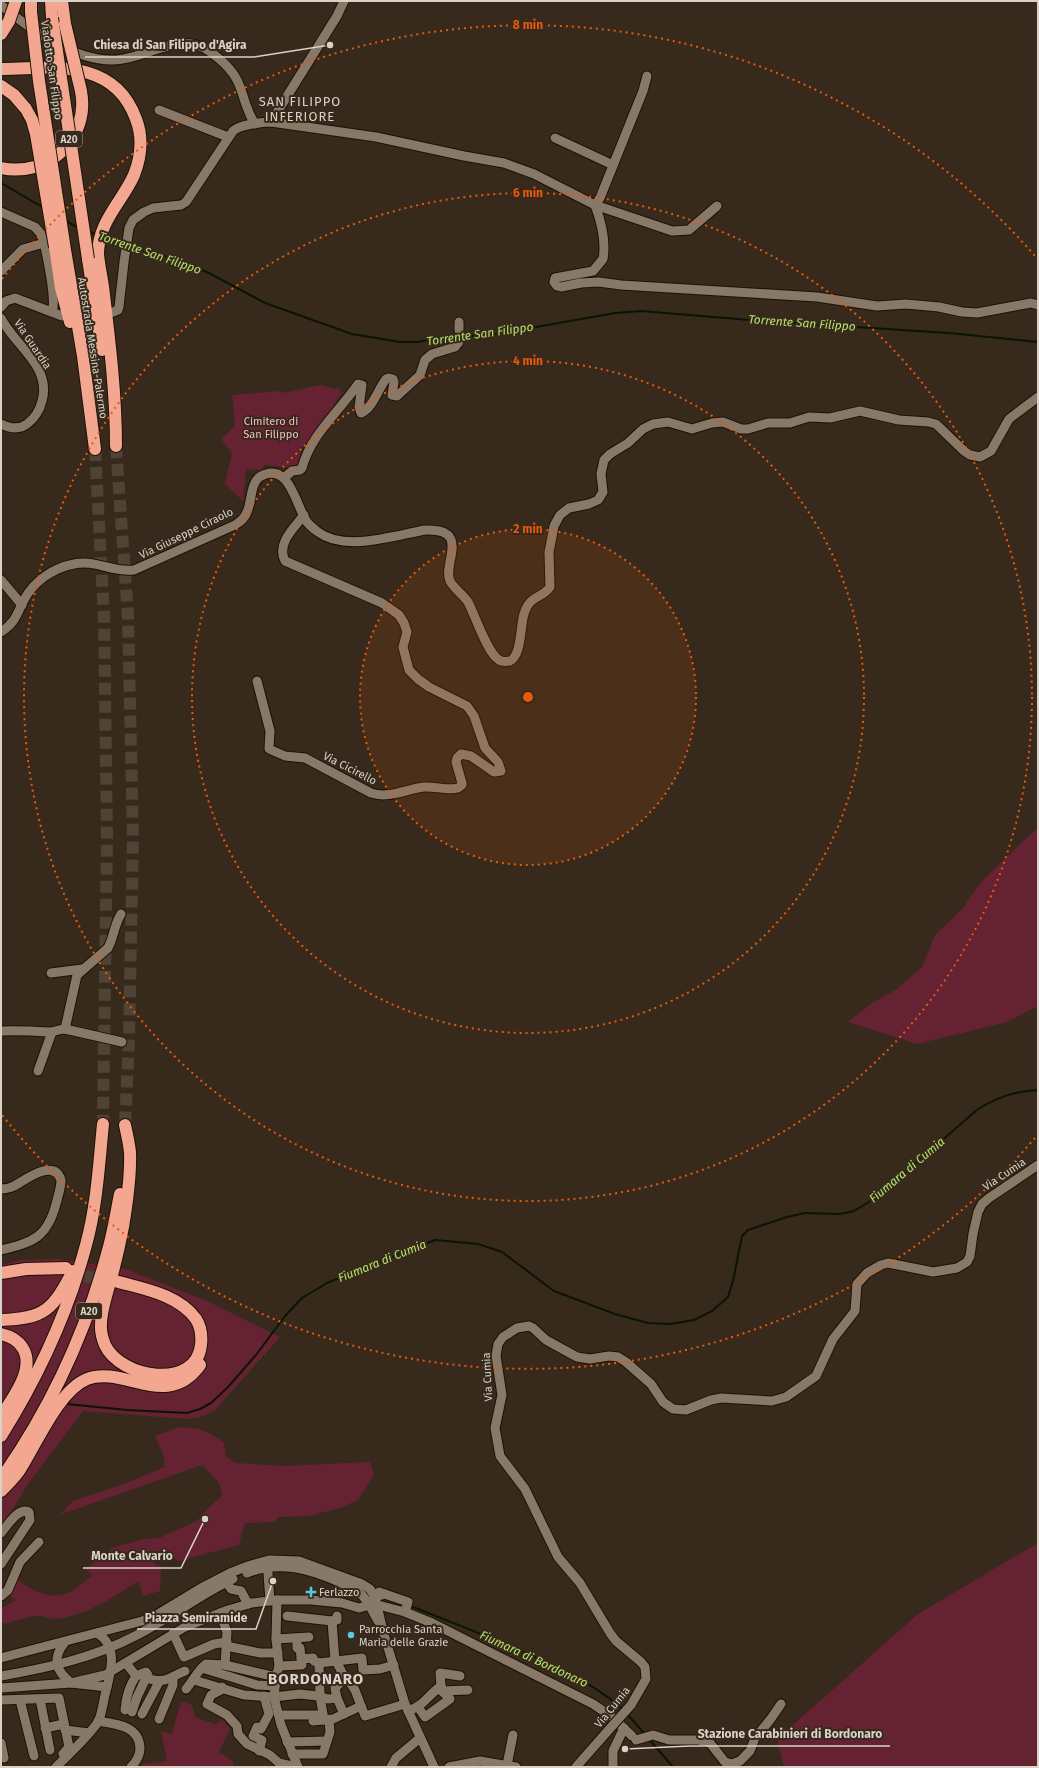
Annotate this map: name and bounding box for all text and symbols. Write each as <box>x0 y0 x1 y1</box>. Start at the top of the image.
text: 8 min <box>513 18 543 32</box>
street label: Viadotto San Filippo <box>38 19 65 121</box>
callout: Chiesa di San Filippo d'Agira <box>85 33 254 57</box>
text: Chiesa di San Filippo d'Agira <box>93 38 247 52</box>
district label: SAN FILIPPO INFERIORE <box>259 94 341 124</box>
road number: A20 <box>56 131 82 147</box>
text: 6 min <box>513 186 543 200</box>
water label: Torrente San Filippo <box>97 229 203 277</box>
street label: Autostrada Messina-Palermo <box>75 277 110 420</box>
water label: Torrente San Filippo <box>748 312 856 334</box>
street label: Via Guardia <box>11 317 54 372</box>
water label: Torrente San Filippo <box>426 320 534 348</box>
text: 4 min <box>513 354 543 368</box>
park label: Cimitero di San Filippo <box>243 415 299 441</box>
street label: Via Giuseppe Ciraolo <box>137 505 235 562</box>
text: 2 min <box>513 522 543 536</box>
centre of rings <box>521 690 535 704</box>
street label: Via Cicirello <box>321 749 379 788</box>
water label: Fiumara di Cumia <box>866 1134 948 1206</box>
street label: Via Cumia <box>980 1155 1028 1194</box>
water label: Fiumara di Cumia <box>336 1237 428 1285</box>
road number: A20 <box>76 1303 102 1319</box>
street label: Via Cumia <box>480 1352 495 1402</box>
callout: Monte Calvario <box>83 1544 181 1568</box>
text: Monte Calvario <box>91 1549 173 1563</box>
place label: Ferlazzo <box>319 1586 359 1599</box>
marker: Ferlazzo <box>306 1587 316 1597</box>
callout: Piazza Semiramide <box>137 1605 256 1629</box>
text: Piazza Semiramide <box>145 1611 248 1625</box>
place label: Parrocchia Santa Maria delle Grazie <box>359 1623 448 1649</box>
water label: Fiumara di Bordonaro <box>478 1628 590 1690</box>
marker: Parrocchia Santa Maria delle Grazie <box>346 1630 356 1640</box>
district label: BORDONARO <box>268 1670 364 1688</box>
street label: Via Cumia <box>592 1684 633 1730</box>
callout: Stazione Carabinieri di Bordonaro <box>690 1722 890 1746</box>
text: Stazione Carabinieri di Bordonaro <box>698 1727 882 1741</box>

